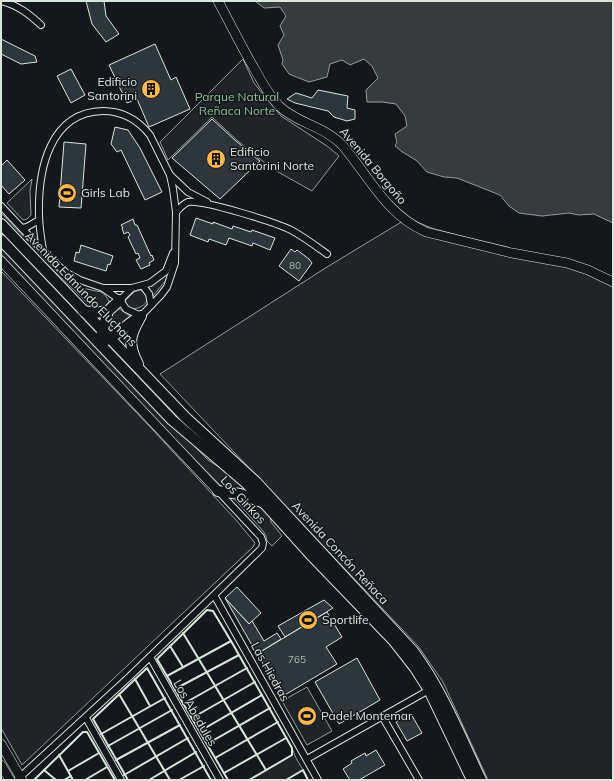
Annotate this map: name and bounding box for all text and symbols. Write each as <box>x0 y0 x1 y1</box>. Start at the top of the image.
place label: Edificio Santorini <box>87 74 137 103</box>
building icon: Edificio Santorini <box>140 78 162 100</box>
park label: Parque Natural Reñaca Norte <box>195 89 279 118</box>
street label: Avenida Borgoño <box>337 124 410 207</box>
place label: Edificio Santorini Norte <box>230 144 314 173</box>
building icon: Edificio Santorini Norte <box>205 148 227 170</box>
sports icon: Girls Lab <box>56 182 78 204</box>
place label: Girls Lab <box>81 185 130 200</box>
street label: Avenida Edmundo Eluchans <box>22 228 140 350</box>
house number: 80 <box>289 259 301 272</box>
street label: Los Ginkos <box>217 473 269 527</box>
street label: Avenida Concón Reñaca <box>289 498 392 607</box>
sports icon: Sportlife <box>297 609 319 631</box>
place label: Sportlife <box>322 612 369 627</box>
street label: Las Hiedras <box>248 639 293 704</box>
house number: 765 <box>288 653 306 666</box>
street label: Los Abedules <box>170 677 221 749</box>
sports icon: Padel Montemar <box>296 705 318 727</box>
place label: Padel Montemar <box>321 708 413 723</box>

